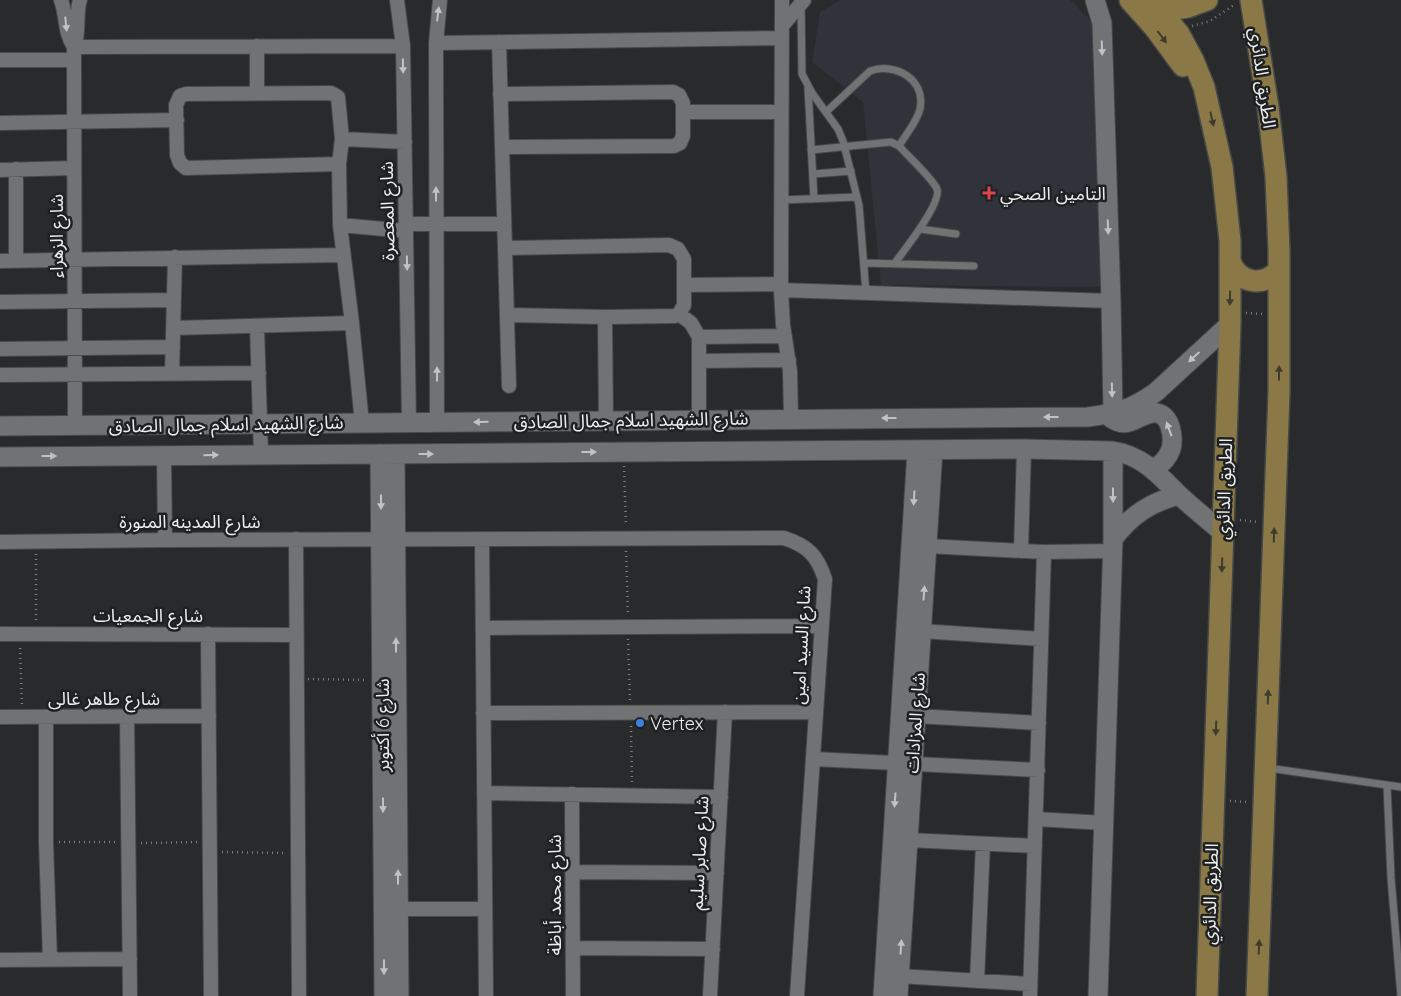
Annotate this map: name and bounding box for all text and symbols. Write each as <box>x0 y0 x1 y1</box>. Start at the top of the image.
one-way arrow <box>434 6 442 22</box>
one-way arrow <box>62 16 70 32</box>
street label: الطريق الدائري <box>1242 26 1281 130</box>
one-way arrow <box>1156 30 1167 43</box>
one-way arrow <box>1099 40 1107 56</box>
one-way arrow <box>399 58 407 74</box>
one-way arrow <box>1208 112 1216 127</box>
street label: شارع المعصرة <box>375 161 402 261</box>
place label: التامين الصحي <box>1000 182 1106 207</box>
one-way arrow <box>432 185 440 201</box>
marker: التامين الصحي <box>982 186 996 200</box>
street label: شارع الزهراء <box>45 194 71 278</box>
one-way arrow <box>1105 220 1113 236</box>
one-way arrow <box>403 256 411 272</box>
one-way arrow <box>1226 290 1234 306</box>
one-way arrow <box>1188 351 1200 363</box>
one-way arrow <box>1275 364 1283 380</box>
one-way arrow <box>433 365 441 381</box>
one-way arrow <box>1108 382 1116 398</box>
street label: شارع الشهيد اسلام جمال الصادق <box>513 406 749 437</box>
street label: شارع الشهيد اسلام جمال الصادق <box>108 410 344 441</box>
one-way arrow <box>1043 413 1059 421</box>
one-way arrow <box>880 414 896 422</box>
one-way arrow <box>473 418 489 426</box>
one-way arrow <box>1165 421 1172 436</box>
street label: الطريق الدائري <box>1211 438 1239 540</box>
one-way arrow <box>581 448 597 456</box>
one-way arrow <box>418 449 434 457</box>
one-way arrow <box>203 451 219 459</box>
one-way arrow <box>41 452 57 460</box>
one-way arrow <box>1109 487 1117 503</box>
one-way arrow <box>910 491 918 507</box>
one-way arrow <box>377 495 385 511</box>
street label: شارع المدينه المنورة <box>119 510 261 536</box>
one-way arrow <box>1270 527 1278 543</box>
one-way arrow <box>1217 557 1225 573</box>
street label: شارع السيد امين <box>786 585 819 705</box>
one-way arrow <box>920 585 928 601</box>
street label: شارع الجمعيات <box>93 604 203 630</box>
one-way arrow <box>392 637 400 653</box>
street label: شارع المزادات <box>900 672 933 774</box>
street label: شارع 6 أكتوبر <box>371 678 397 773</box>
street label: شارع طاهر غالى <box>48 687 160 713</box>
one-way arrow <box>1264 689 1272 705</box>
place label: Vertex <box>650 712 704 735</box>
marker: Vertex <box>634 717 646 729</box>
one-way arrow <box>1212 720 1220 736</box>
one-way arrow <box>891 793 899 809</box>
street label: شارع صابر سليم <box>685 795 716 911</box>
one-way arrow <box>379 797 387 813</box>
street label: شارع محمد أباظة <box>543 834 569 956</box>
street label: الطريق الدائري <box>1197 843 1225 945</box>
one-way arrow <box>394 869 402 885</box>
one-way arrow <box>898 939 906 955</box>
one-way arrow <box>1255 939 1263 955</box>
one-way arrow <box>380 960 388 976</box>

